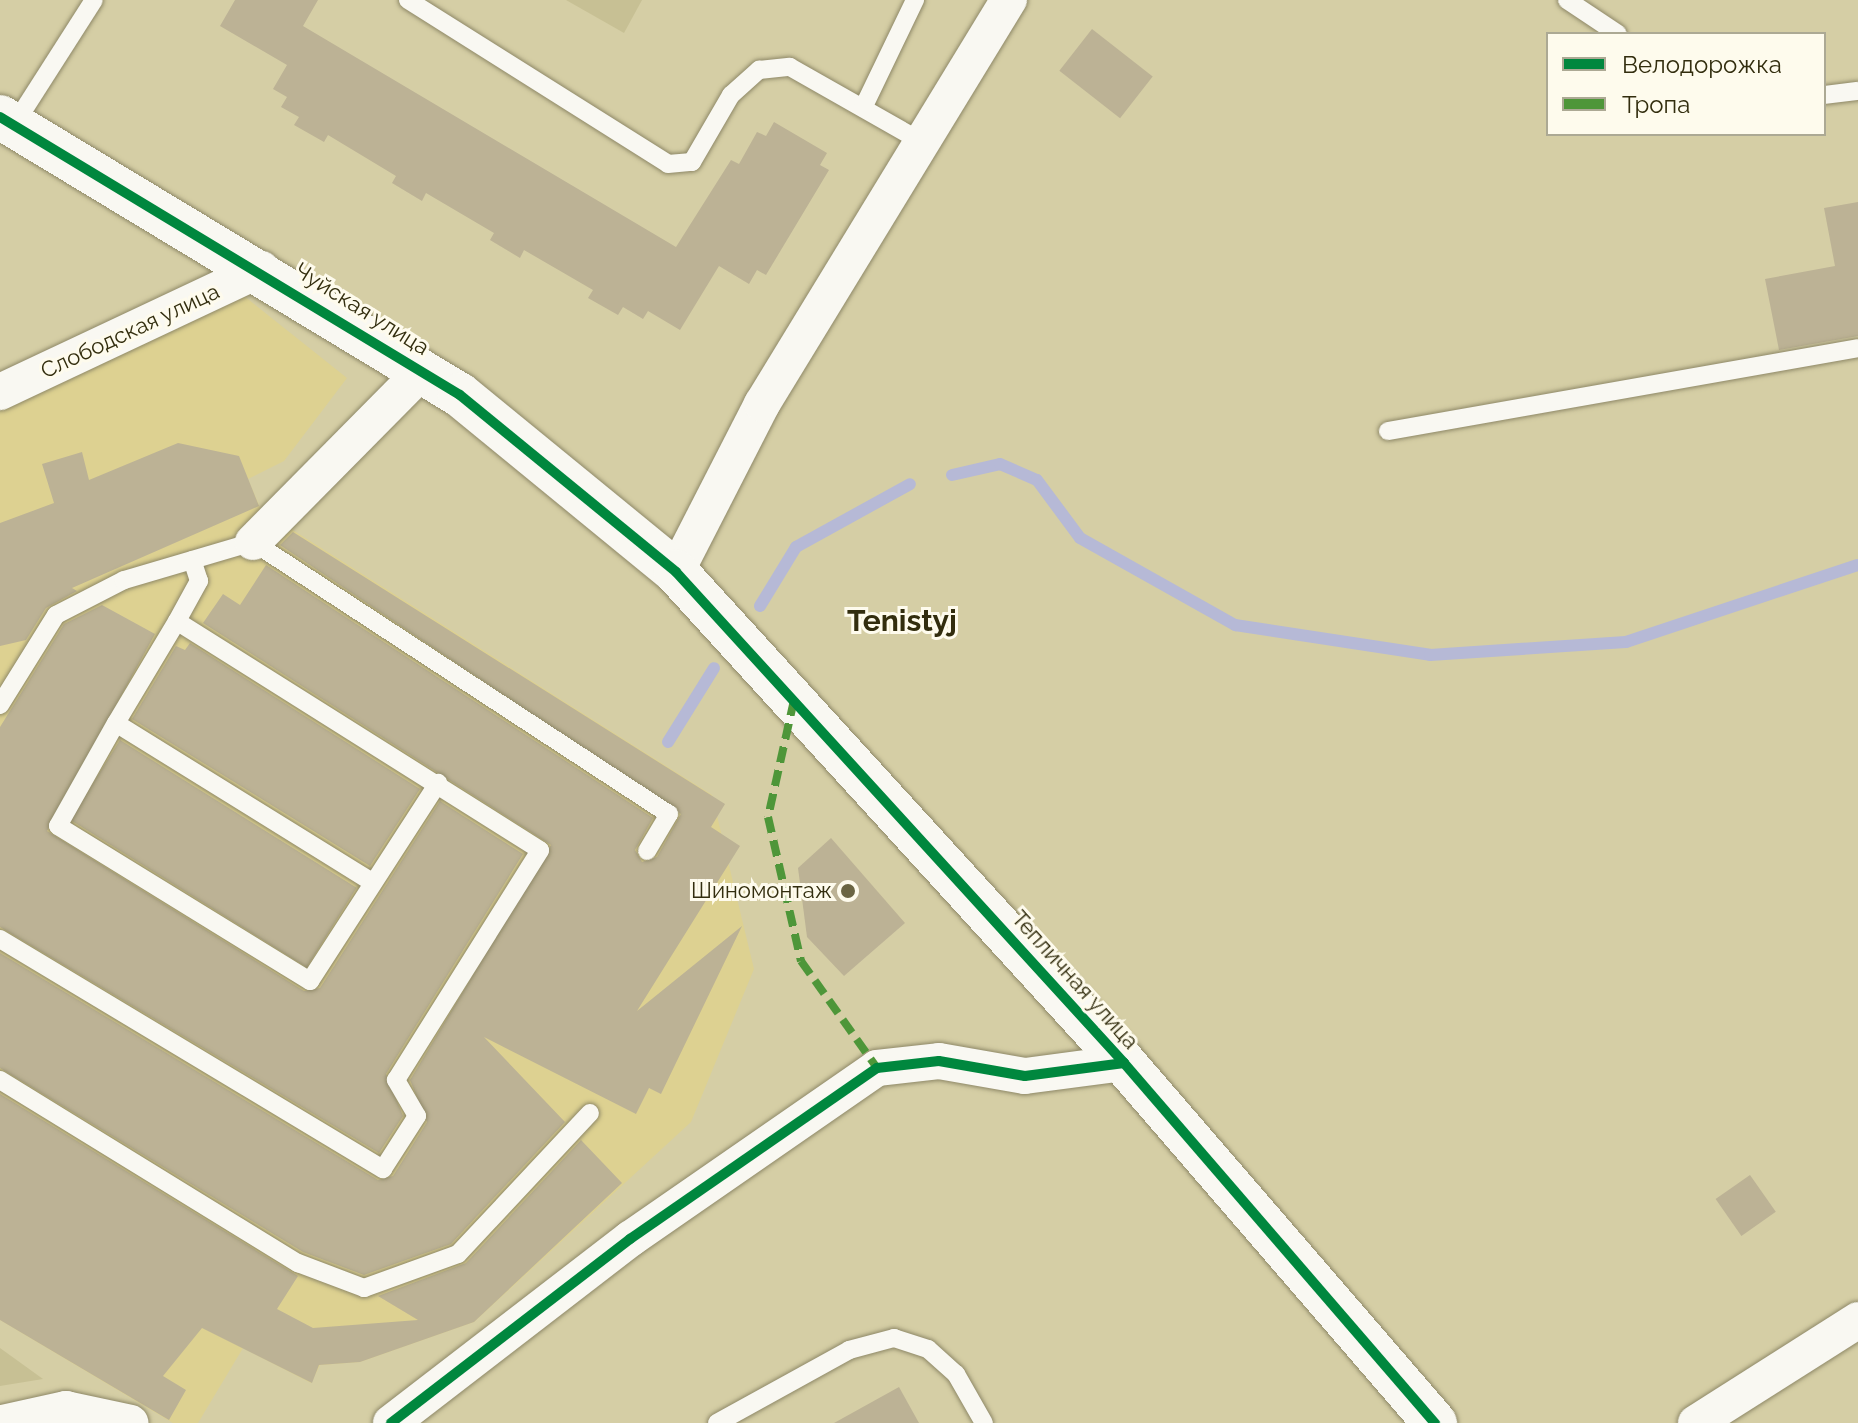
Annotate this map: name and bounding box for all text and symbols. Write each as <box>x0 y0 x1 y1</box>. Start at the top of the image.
legend <box>1546 32 1826 136</box>
text: Велодорожка <box>1622 50 1782 79</box>
text: Тропа <box>1622 90 1690 119</box>
street label: Чуйская улица <box>290 257 434 361</box>
street label: Слободская улица <box>36 278 224 384</box>
district label: Tenistyj <box>847 603 957 639</box>
place label: Шиномонтаж <box>691 878 832 904</box>
marker: Шиномонтаж <box>839 882 857 900</box>
street label: Тепличная улица <box>1006 905 1144 1055</box>

